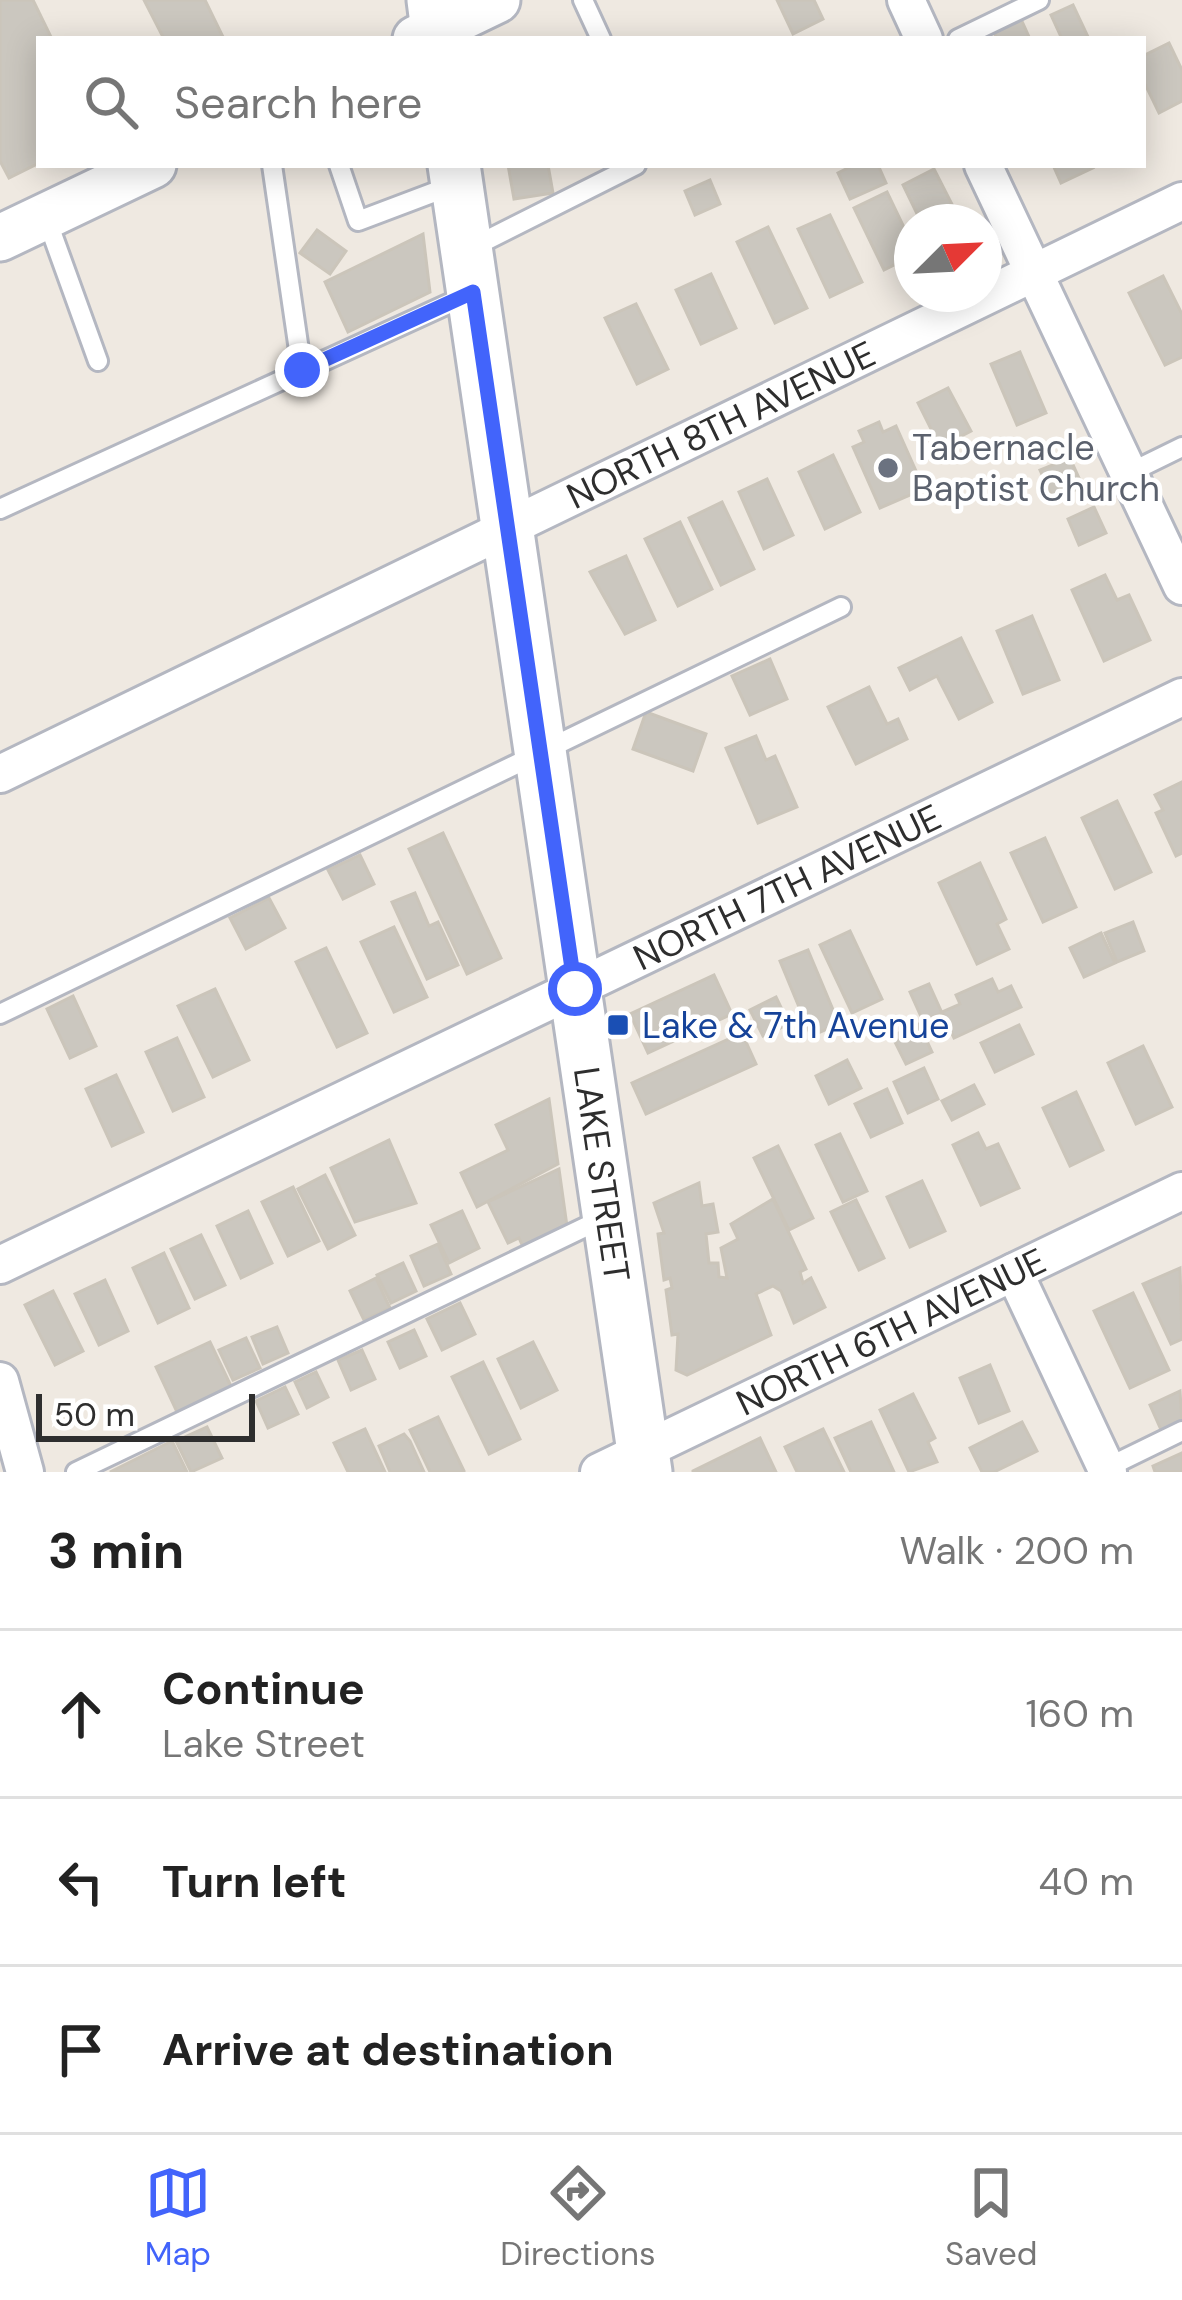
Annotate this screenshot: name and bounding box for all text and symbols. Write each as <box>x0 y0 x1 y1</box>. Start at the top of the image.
search box <box>36 36 1146 168</box>
icon: search <box>78 69 144 135</box>
text: Search here <box>174 73 422 132</box>
north arrow <box>894 204 1002 312</box>
street label: NORTH 8TH AVENUE <box>559 330 883 520</box>
route end <box>275 343 329 397</box>
place label: Tabernacle Baptist Church <box>912 424 1160 512</box>
marker: Tabernacle Baptist Church <box>875 455 901 481</box>
street label: NORTH 7TH AVENUE <box>626 793 949 981</box>
route start <box>548 962 602 1016</box>
place label: Lake & 7th Avenue <box>642 1002 949 1049</box>
marker: Lake & 7th Avenue <box>605 1012 631 1038</box>
street label: LAKE STREET <box>563 1064 641 1285</box>
street label: NORTH 6TH AVENUE <box>729 1237 1053 1426</box>
scale bar <box>36 1388 255 1441</box>
text: 50 m <box>54 1393 135 1436</box>
text: 3 min <box>48 1517 184 1584</box>
text: Walk · 200 m <box>900 1525 1134 1576</box>
text: Continue <box>162 1659 365 1718</box>
icon: ahead <box>48 1681 114 1747</box>
text: 160 m <box>1026 1688 1134 1739</box>
text: Lake Street <box>162 1718 365 1769</box>
icon: left <box>48 1849 114 1915</box>
text: Turn left <box>162 1852 346 1911</box>
text: 40 m <box>1039 1856 1134 1907</box>
icon: arrive <box>48 2017 114 2083</box>
text: Arrive at destination <box>162 2020 614 2079</box>
tab: Map <box>145 2160 211 2275</box>
tab: Directions <box>500 2160 656 2275</box>
tab: Saved <box>945 2160 1037 2275</box>

